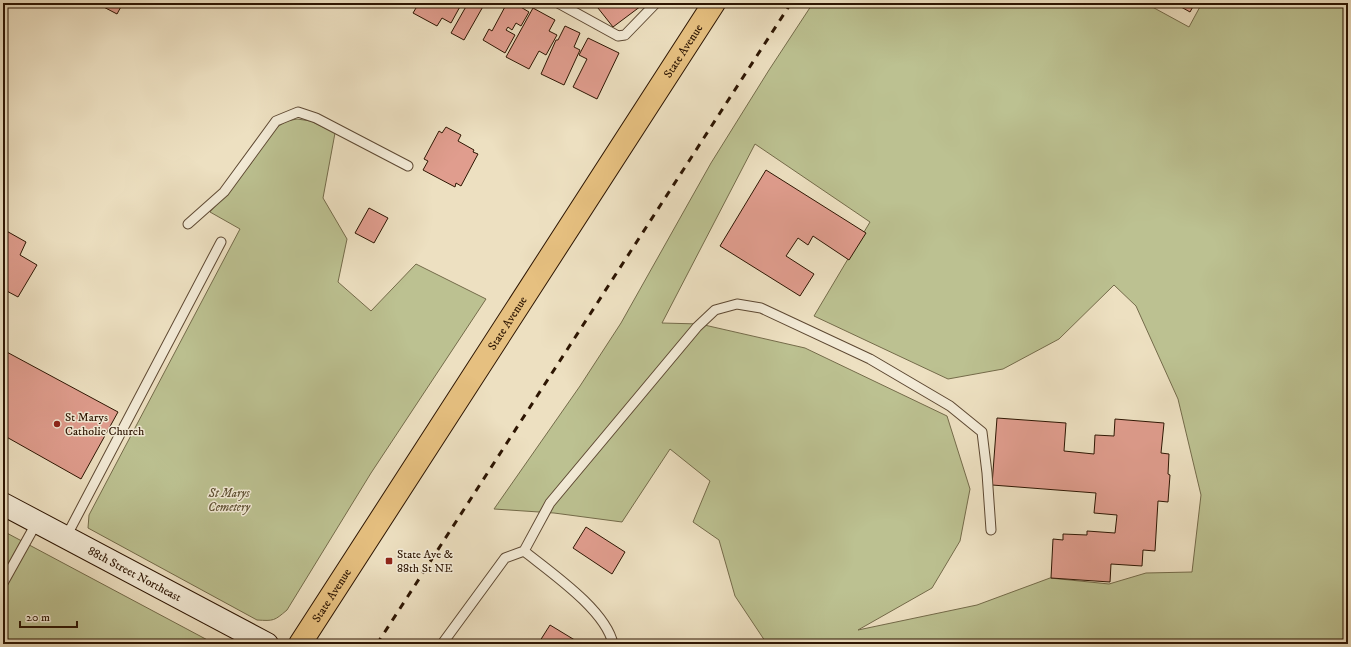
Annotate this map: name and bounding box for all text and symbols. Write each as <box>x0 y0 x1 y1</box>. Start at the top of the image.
street label: State Avenue <box>661 21 706 81</box>
street label: State Avenue <box>485 294 531 353</box>
place label: St Marys Catholic Church <box>65 410 145 439</box>
marker: St Marys Catholic Church <box>52 419 62 429</box>
park label: St Marys Cemetery <box>207 486 251 515</box>
street label: 88th Street Northeast <box>85 543 184 605</box>
place label: State Ave & 88th St NE <box>397 547 453 576</box>
marker: State Ave & 88th St NE <box>384 556 394 566</box>
street label: State Avenue <box>309 566 355 625</box>
scale bar <box>20 603 77 629</box>
text: 20 m <box>26 610 50 625</box>

